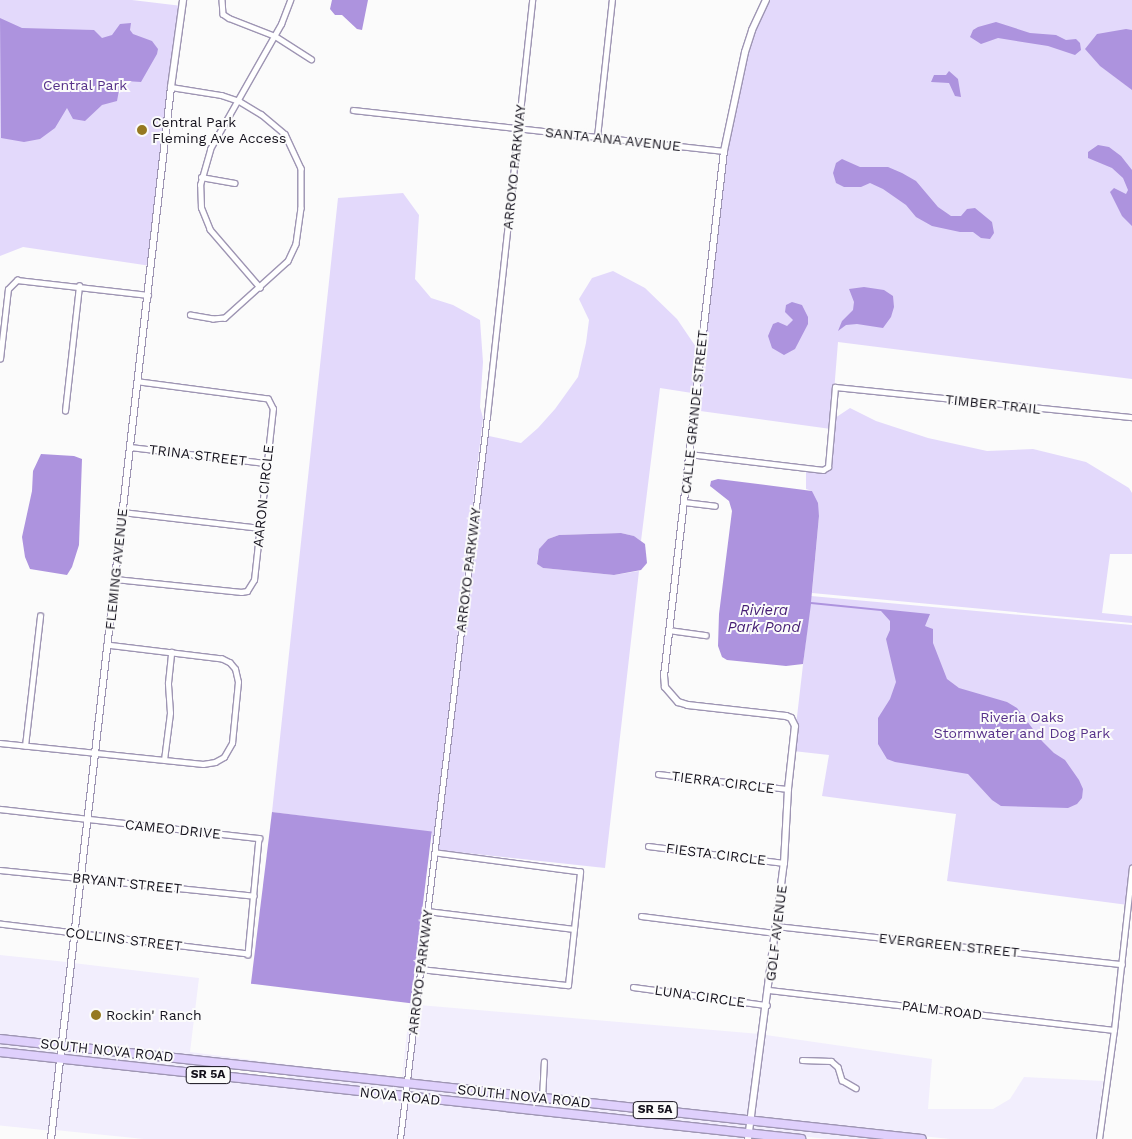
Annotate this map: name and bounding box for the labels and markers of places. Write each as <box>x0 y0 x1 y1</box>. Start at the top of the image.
place label: Central Park Fleming Ave Access <box>152 114 287 146</box>
marker: Central Park Fleming Ave Access <box>136 124 148 136</box>
place label: Rockin' Ranch <box>106 1007 202 1023</box>
marker: Rockin' Ranch <box>90 1009 102 1021</box>

